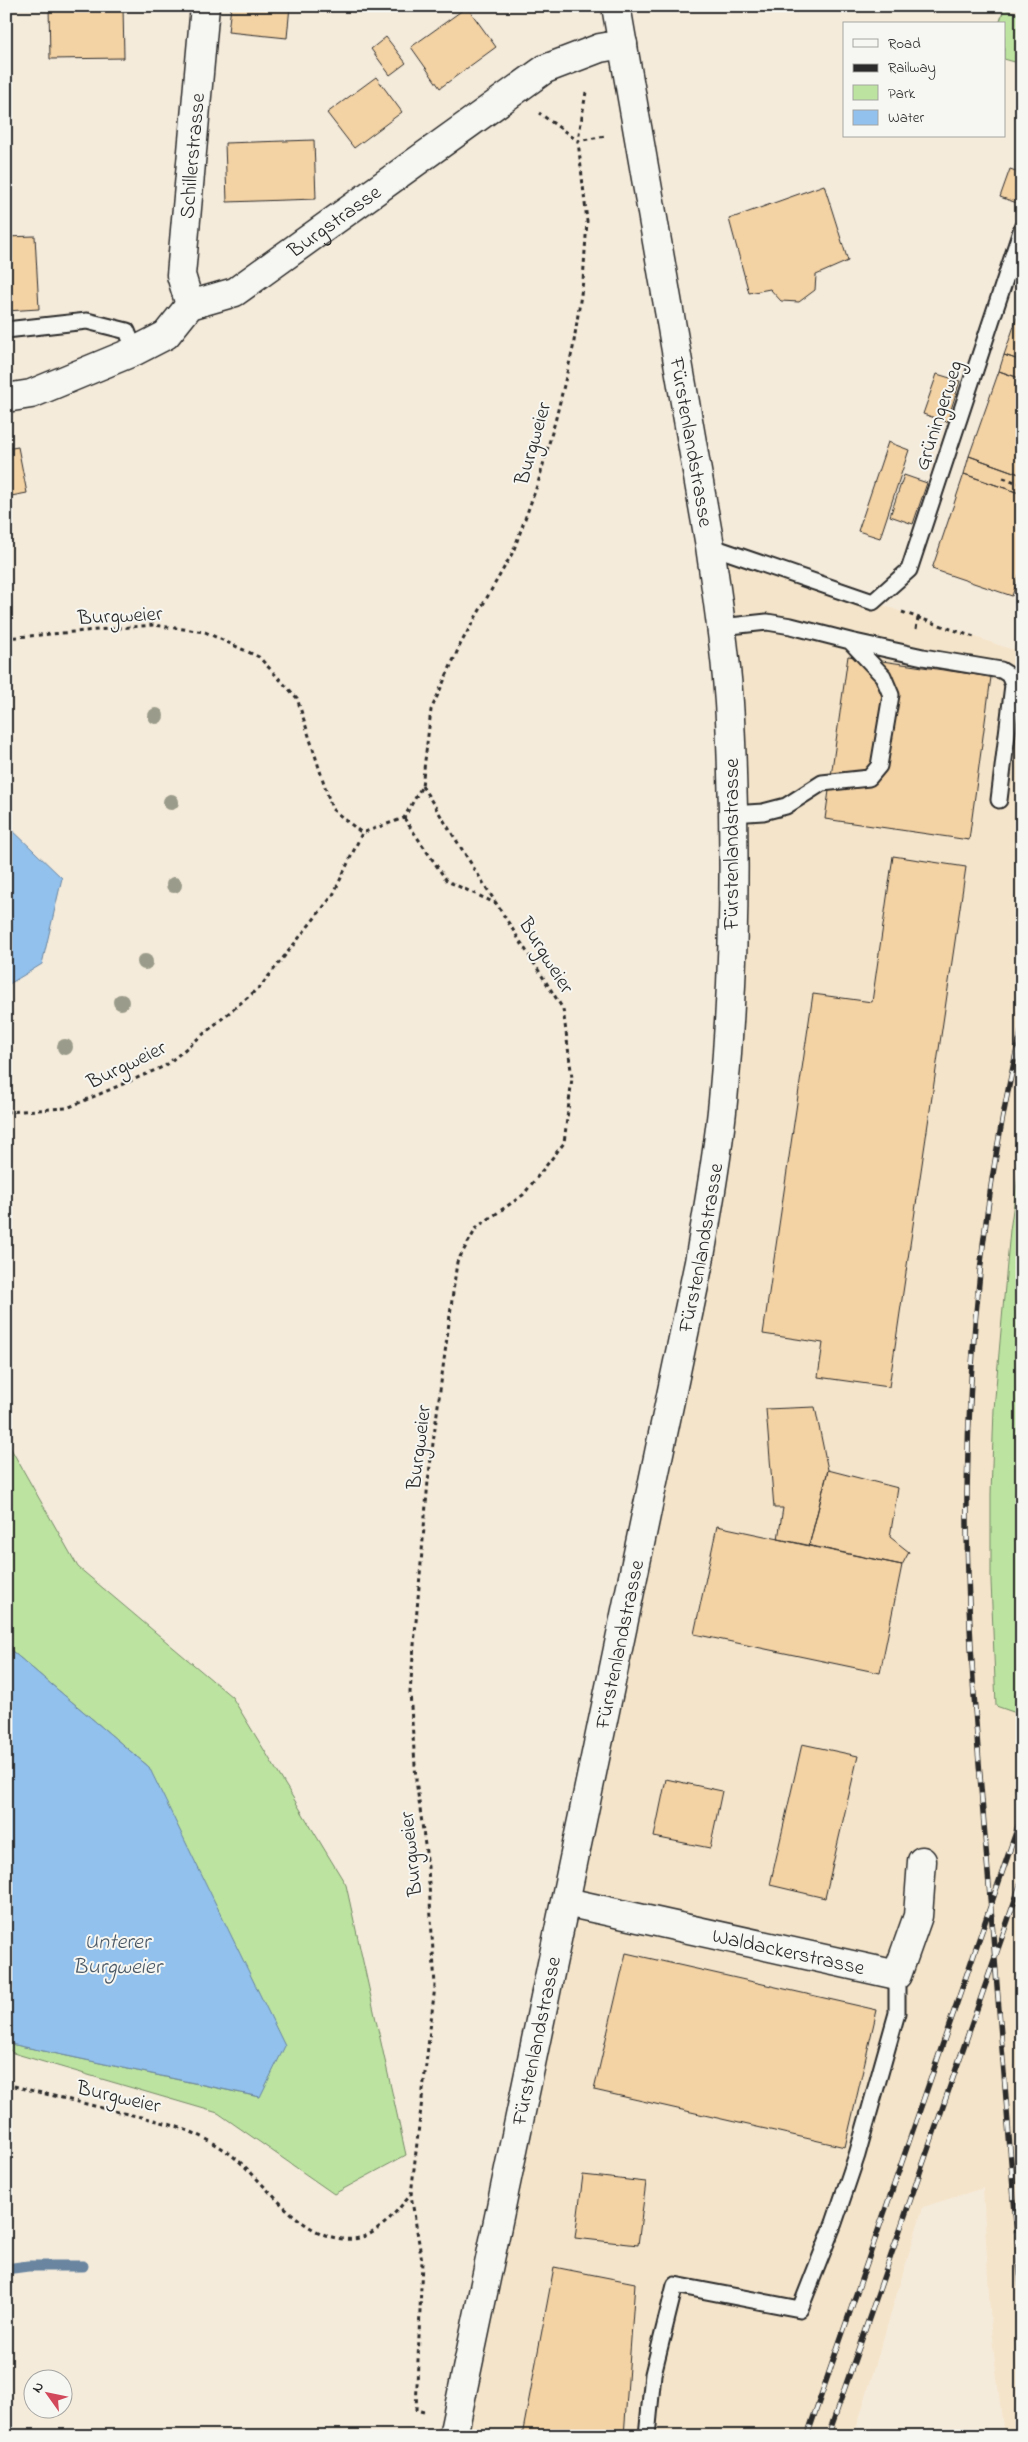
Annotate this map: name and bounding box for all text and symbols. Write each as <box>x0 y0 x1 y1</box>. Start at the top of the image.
legend <box>843 22 1006 138</box>
text: Road <box>888 33 921 55</box>
text: Railway <box>888 57 936 80</box>
text: Park <box>888 83 916 105</box>
street label: Schillerstrasse <box>173 91 214 220</box>
text: Water <box>888 107 924 129</box>
street label: Burgstrasse <box>282 178 388 267</box>
street label: Fürstenlandstrasse <box>660 354 720 530</box>
street label: Grüningerweg <box>908 357 974 475</box>
street label: Burgweier <box>508 398 562 490</box>
street label: Burgweier <box>76 600 164 636</box>
street label: Fürstenlandstrasse <box>718 758 748 931</box>
street label: Burgweier <box>508 911 581 1001</box>
street label: Burgweier <box>81 1033 173 1100</box>
street label: Fürstenlandstrasse <box>671 1161 732 1336</box>
street label: Burgweier <box>400 1403 442 1492</box>
street label: Fürstenlandstrasse <box>588 1557 653 1733</box>
street label: Burgweier <box>393 1809 433 1899</box>
street label: Waldackerstrasse <box>709 1922 868 1985</box>
water label: Unterer Burgweier <box>73 1927 165 1984</box>
street label: Fürstenlandstrasse <box>505 1953 570 2129</box>
street label: Burgweier <box>72 2074 164 2124</box>
north arrow <box>22 2370 72 2420</box>
text: N <box>27 2378 50 2397</box>

